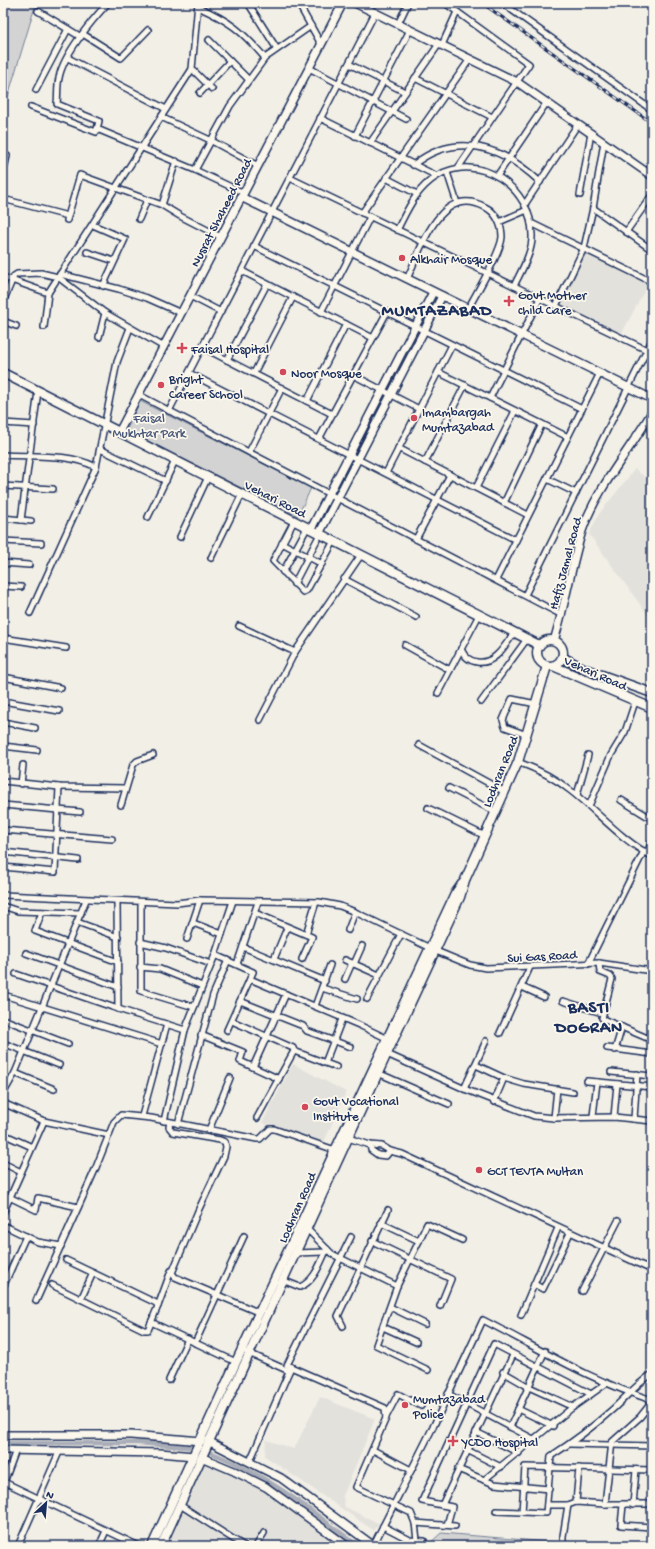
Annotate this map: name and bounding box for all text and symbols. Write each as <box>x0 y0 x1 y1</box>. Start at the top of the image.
street label: Nusrat Shaheed Road <box>188 155 257 270</box>
marker: Alkhair Mosque <box>397 253 407 263</box>
place label: Alkhair Mosque <box>410 253 492 268</box>
place label: Govt Mother child Care <box>518 289 588 319</box>
marker: Govt Mother child Care <box>503 295 515 307</box>
district label: MUMTAZABAD <box>382 302 492 322</box>
marker: Faisal Hospital <box>176 342 188 354</box>
place label: Faisal Hospital <box>190 343 269 358</box>
marker: Noor Mosque <box>278 367 288 377</box>
place label: Noor Mosque <box>291 367 362 382</box>
place label: Bright Career School <box>168 373 243 403</box>
marker: Bright Career School <box>156 380 166 390</box>
place label: Imambargah Mumtazabad <box>422 406 495 436</box>
park label: Faisal Mukhtar Park <box>113 412 187 442</box>
marker: Imambargah Mumtazabad <box>409 413 419 423</box>
street label: Vehari Road <box>241 478 309 523</box>
street label: Hafiz Jamal Road <box>547 514 586 612</box>
street label: Vehari Road <box>560 653 630 695</box>
street label: Lodhran Road <box>480 733 523 810</box>
street label: Sui Gas Road <box>507 948 579 967</box>
district label: BASTI DOGRAN <box>553 999 623 1039</box>
place label: Govt Vocational Institute <box>313 1095 399 1125</box>
marker: Govt Vocational Institute <box>300 1102 310 1112</box>
marker: GCT TEVTA Multan <box>474 1165 484 1175</box>
place label: GCT TEVTA Multan <box>487 1165 584 1180</box>
street label: Lodhran Road <box>276 1169 321 1246</box>
place label: Mumtazabad Police <box>412 1393 486 1423</box>
marker: Mumtazabad Police <box>400 1400 410 1410</box>
marker: YCDO Hospital <box>447 1435 459 1447</box>
place label: YCDO Hospital <box>461 1436 538 1451</box>
north arrow <box>26 1483 66 1523</box>
text: N <box>44 1489 55 1503</box>

